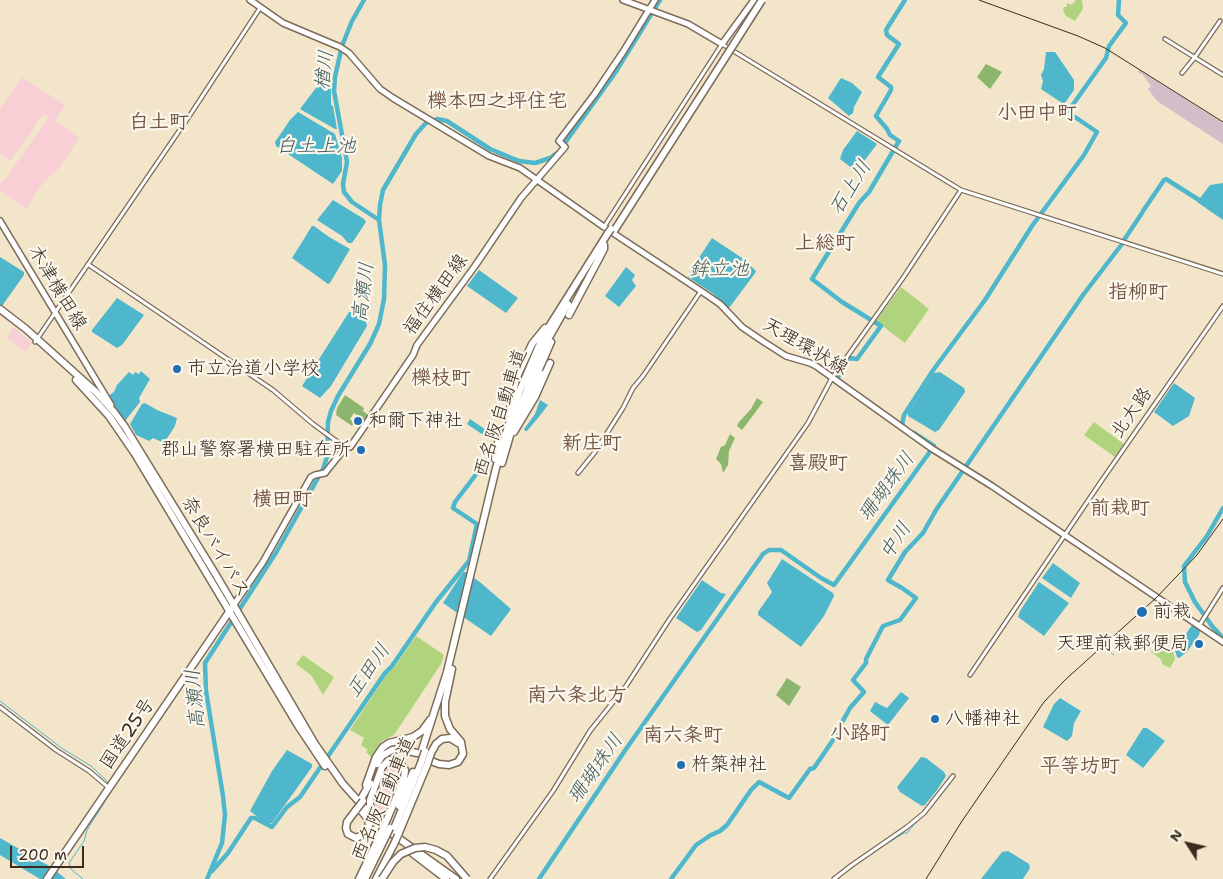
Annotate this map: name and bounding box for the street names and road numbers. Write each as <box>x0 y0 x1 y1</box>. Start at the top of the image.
street label: 木津横田線 <box>23 241 91 335</box>
street label: 福住横田線 <box>399 250 473 340</box>
street label: 天理環状線 <box>758 313 852 381</box>
street label: 西名阪自動車道 <box>470 346 532 480</box>
street label: 北大路 <box>1106 383 1158 443</box>
street label: 奈良バイパス <box>176 492 254 602</box>
street label: 国道25号 <box>96 694 160 774</box>
street label: 西名阪自動車道 <box>348 733 420 865</box>

